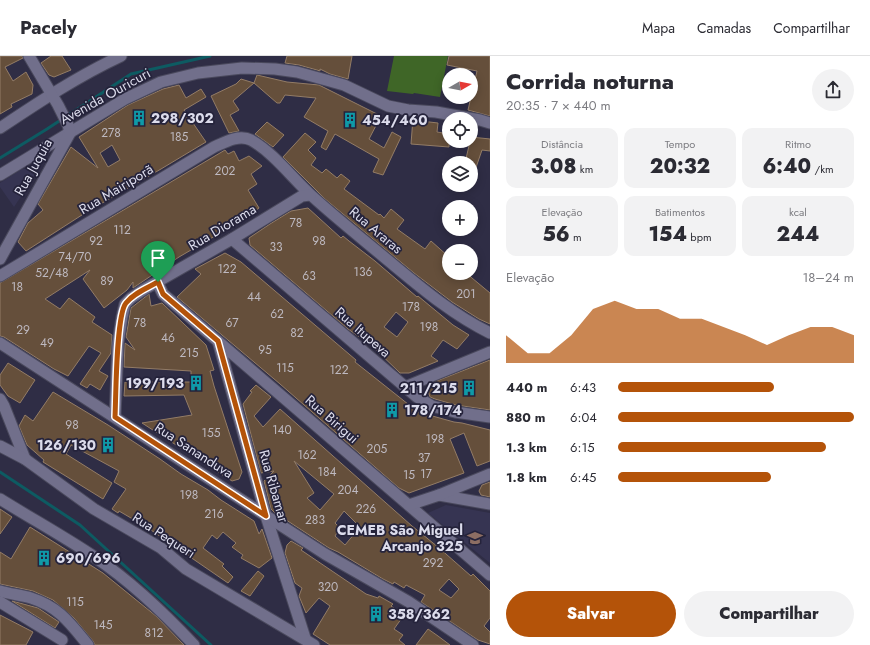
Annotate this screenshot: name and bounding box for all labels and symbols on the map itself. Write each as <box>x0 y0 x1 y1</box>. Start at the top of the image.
street label: Avenida Ouricuri <box>56 63 154 129</box>
north arrow <box>442 68 478 104</box>
place label: 298/302 <box>151 108 214 128</box>
building icon: 298/302 <box>130 109 148 127</box>
place label: 454/460 <box>362 110 428 130</box>
building icon: 454/460 <box>341 111 359 129</box>
house number: 278 <box>101 124 121 142</box>
house number: 185 <box>170 128 189 146</box>
street label: Rua Juquia <box>9 135 57 199</box>
street label: Rua Mairiporã <box>75 159 157 219</box>
house number: 202 <box>215 162 236 180</box>
street label: Rua Diorama <box>184 199 260 255</box>
street label: Rua Araras <box>345 202 407 258</box>
house number: 78 <box>290 214 302 232</box>
house number: 112 <box>113 221 131 239</box>
house number: 92 <box>89 232 103 250</box>
house number: 98 <box>312 232 326 250</box>
house number: 33 <box>269 238 283 256</box>
pin <box>141 241 175 282</box>
house number: 74/70 <box>59 248 91 266</box>
house number: 122 <box>217 260 237 278</box>
house number: 136 <box>354 263 373 281</box>
house number: 52/48 <box>35 264 69 282</box>
house number: 63 <box>302 267 316 285</box>
house number: 89 <box>100 272 114 290</box>
house number: 18 <box>11 278 23 296</box>
house number: 201 <box>456 285 476 303</box>
house number: 44 <box>247 288 261 306</box>
house number: 178 <box>402 298 420 316</box>
street label: Rua Itupeva <box>331 302 395 362</box>
house number: 62 <box>270 305 284 323</box>
house number: 78 <box>134 314 146 332</box>
house number: 67 <box>225 314 239 332</box>
house number: 198 <box>420 318 438 336</box>
house number: 29 <box>16 321 30 339</box>
house number: 82 <box>290 324 304 342</box>
house number: 46 <box>161 329 175 347</box>
house number: 49 <box>40 334 54 352</box>
house number: 95 <box>258 341 272 359</box>
house number: 215 <box>180 344 199 362</box>
house number: 115 <box>276 359 294 377</box>
house number: 122 <box>329 361 349 379</box>
place label: 199/193 <box>125 373 184 393</box>
building icon: 199/193 <box>187 374 205 392</box>
place label: 211/215 <box>400 378 457 398</box>
building icon: 211/215 <box>460 379 478 397</box>
street label: Rua Birigui <box>301 390 363 448</box>
place label: 178/174 <box>404 400 462 420</box>
building icon: 178/174 <box>383 401 401 419</box>
house number: 98 <box>65 416 79 434</box>
street label: Rua Sananduva <box>151 417 237 483</box>
house number: 140 <box>272 421 292 439</box>
house number: 155 <box>202 424 221 442</box>
house number: 198 <box>426 430 444 448</box>
place label: 126/130 <box>37 435 96 455</box>
building icon: 126/130 <box>99 436 117 454</box>
house number: 205 <box>367 440 388 458</box>
house number: 162 <box>297 446 317 464</box>
street label: Rua Ribamar <box>254 447 294 525</box>
house number: 37 <box>418 449 431 467</box>
house number: 184 <box>318 463 336 481</box>
house number: 17 <box>420 465 433 483</box>
house number: 15 <box>403 466 415 484</box>
house number: 204 <box>337 481 359 499</box>
house number: 198 <box>180 486 198 504</box>
house number: 226 <box>356 500 376 518</box>
house number: 216 <box>204 505 224 523</box>
street label: Rua Pequeri <box>129 507 199 563</box>
house number: 283 <box>305 511 325 529</box>
place label: CEMEB São Miguel Arcanjo 325 <box>337 520 463 556</box>
school or university icon: CEMEB São Miguel Arcanjo 325 <box>466 529 484 547</box>
place label: 690/696 <box>56 548 121 568</box>
building icon: 690/696 <box>35 549 53 567</box>
house number: 292 <box>423 554 443 572</box>
house number: 320 <box>318 578 338 596</box>
house number: 115 <box>66 593 84 611</box>
place label: 358/362 <box>388 604 450 624</box>
building icon: 358/362 <box>367 605 385 623</box>
house number: 145 <box>93 616 113 634</box>
house number: 812 <box>145 624 164 642</box>

